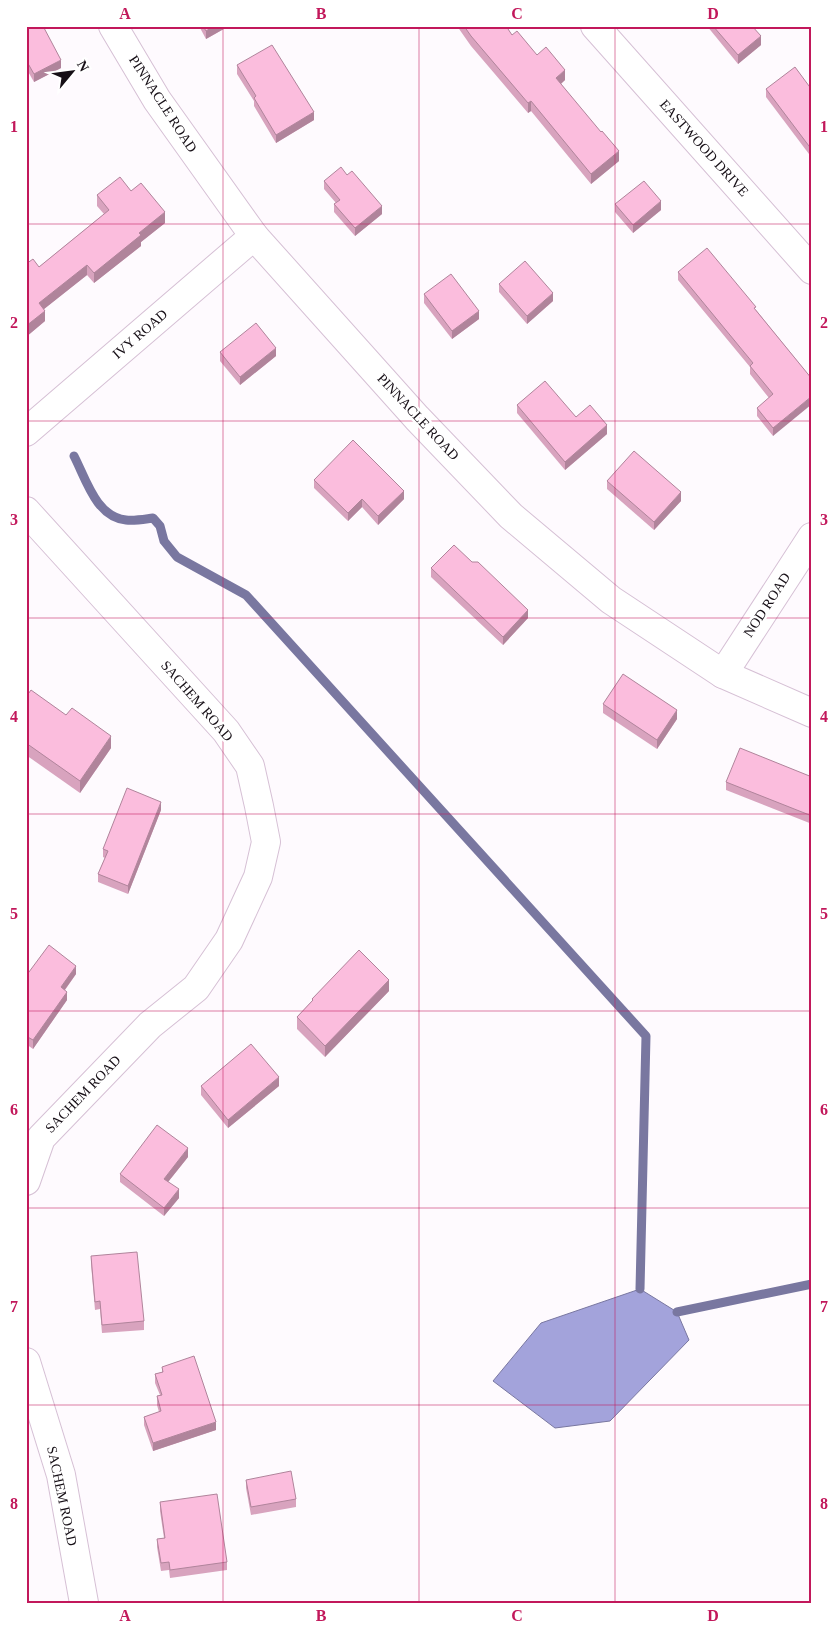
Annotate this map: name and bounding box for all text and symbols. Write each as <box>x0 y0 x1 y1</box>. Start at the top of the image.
text: A <box>119 5 131 22</box>
text: B <box>316 5 327 22</box>
text: C <box>511 5 523 22</box>
text: D <box>707 5 719 22</box>
north arrow <box>48 48 98 98</box>
street label: PINNACLE ROAD <box>126 53 200 155</box>
text: N <box>74 58 92 74</box>
street label: EASTWOOD DRIVE <box>657 97 751 199</box>
text: 1 <box>10 118 18 135</box>
text: 1 <box>820 118 828 135</box>
street label: IVY ROAD <box>110 306 170 362</box>
text: 2 <box>10 314 18 331</box>
text: 2 <box>820 314 828 331</box>
street label: PINNACLE ROAD <box>374 371 462 463</box>
text: 3 <box>10 511 18 528</box>
text: 3 <box>820 511 828 528</box>
street label: NOD ROAD <box>741 570 793 640</box>
street label: SACHEM ROAD <box>158 658 236 744</box>
text: 4 <box>10 708 18 725</box>
text: 4 <box>820 708 828 725</box>
text: 5 <box>10 905 18 922</box>
text: 5 <box>820 905 828 922</box>
street label: SACHEM ROAD <box>42 1052 124 1136</box>
text: 6 <box>10 1101 18 1118</box>
text: 6 <box>820 1101 828 1118</box>
text: 7 <box>10 1298 18 1315</box>
text: 7 <box>820 1298 828 1315</box>
street label: SACHEM ROAD <box>44 1445 80 1547</box>
text: 8 <box>10 1495 18 1512</box>
text: 8 <box>820 1495 828 1512</box>
text: A <box>119 1607 131 1624</box>
text: B <box>316 1607 327 1624</box>
text: C <box>511 1607 523 1624</box>
text: D <box>707 1607 719 1624</box>

